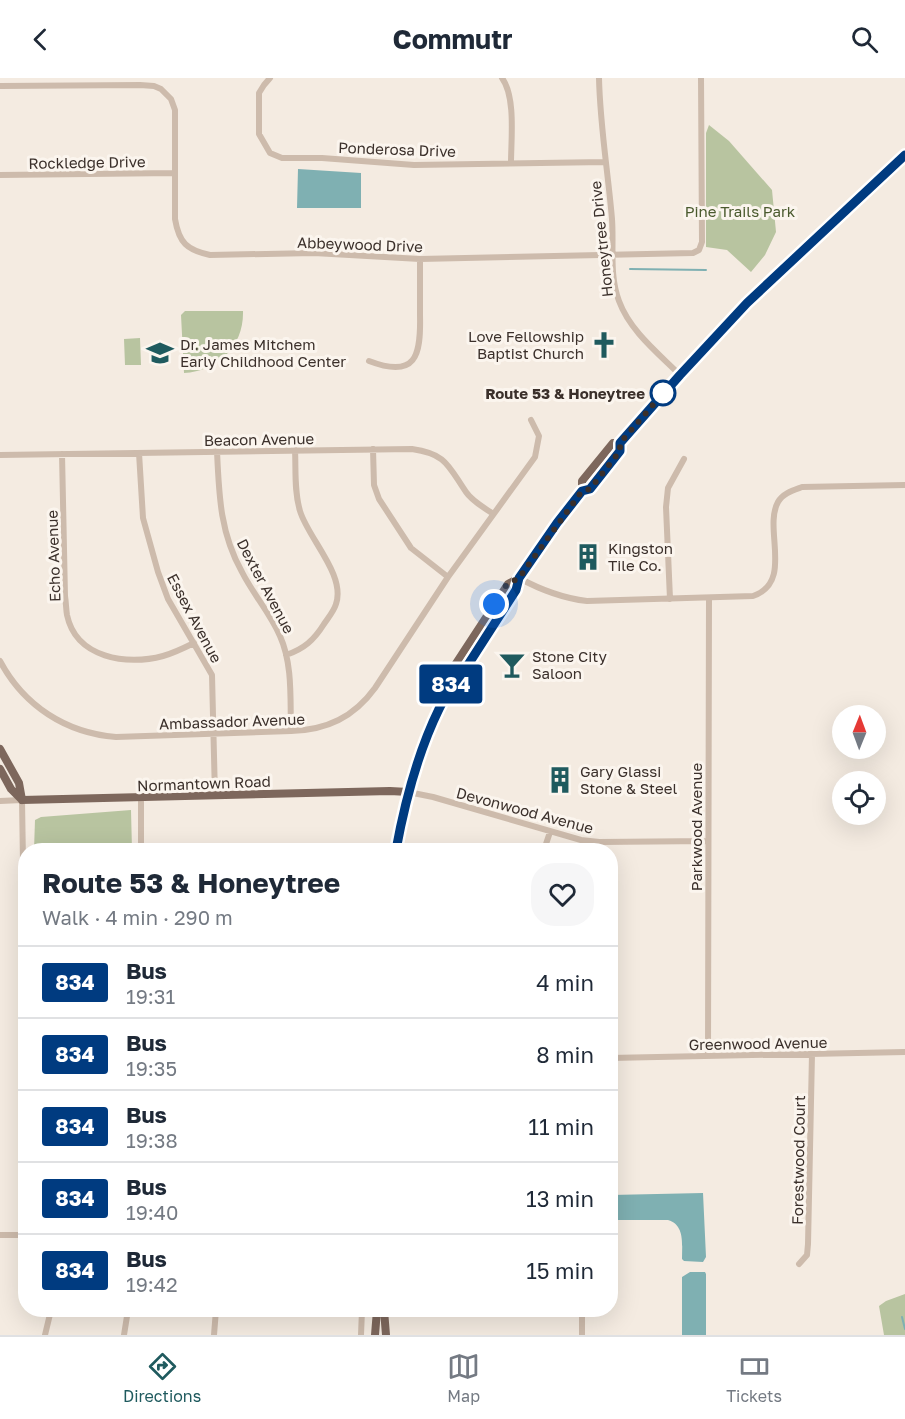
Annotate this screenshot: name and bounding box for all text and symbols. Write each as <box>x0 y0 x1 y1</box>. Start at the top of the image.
icon: back <box>24 23 57 56</box>
text: Commutr <box>392 23 513 55</box>
icon: search <box>848 23 881 56</box>
street label: Ponderosa Drive <box>338 138 457 160</box>
street label: Rockledge Drive <box>28 152 146 172</box>
street label: Honeytree Drive <box>586 180 616 298</box>
park label: Pine Trails Park <box>685 202 796 220</box>
street label: Abbeywood Drive <box>297 233 423 255</box>
place label: Love Fellowship Baptist Church <box>468 327 584 362</box>
church icon: Love Fellowship Baptist Church <box>589 330 619 360</box>
place label: Dr. James Mitchem Early Childhood Center <box>180 335 346 370</box>
school or university icon: Dr. James Mitchem Early Childhood Center <box>145 338 175 368</box>
marker: Route 53 & Honeytree <box>650 380 676 406</box>
place label: Route 53 & Honeytree <box>485 384 645 402</box>
street label: Beacon Avenue <box>204 429 315 449</box>
street label: Echo Avenue <box>42 509 64 602</box>
street label: Dexter Avenue <box>233 536 299 637</box>
place label: Kingston Tile Co. <box>608 539 673 574</box>
building icon: Kingston Tile Co. <box>573 542 603 572</box>
street label: Essex Avenue <box>164 570 226 666</box>
your location <box>479 589 509 619</box>
place label: Stone City Saloon <box>532 647 607 682</box>
bar icon: Stone City Saloon <box>497 650 527 680</box>
line badge: 834 <box>416 664 486 704</box>
text: 834 <box>431 671 471 697</box>
north arrow <box>832 705 886 759</box>
map controls <box>832 705 886 825</box>
street label: Ambassador Avenue <box>159 709 306 733</box>
place label: Gary Glassi Stone & Steel <box>580 762 677 797</box>
street label: Parkwood Avenue <box>687 762 705 891</box>
building icon: Gary Glassi Stone & Steel <box>545 765 575 795</box>
button: locate <box>832 771 886 825</box>
street label: Normantown Road <box>137 772 271 794</box>
street label: Devonwood Avenue <box>455 783 596 837</box>
button: heart <box>531 863 594 926</box>
text: Route 53 & Honeytree <box>42 866 340 899</box>
text: Walk · 4 min · 290 m <box>42 905 233 929</box>
text: Bus <box>126 957 167 984</box>
text: 834 <box>55 969 95 995</box>
text: 4 min <box>536 969 594 996</box>
text: 19:31 <box>126 984 175 1008</box>
text: Bus <box>126 1029 167 1056</box>
street label: Greenwood Avenue <box>689 1033 828 1053</box>
text: 834 <box>55 1041 95 1067</box>
text: 8 min <box>536 1041 594 1068</box>
text: 19:35 <box>126 1056 177 1080</box>
street label: Forestwood Court <box>788 1095 808 1225</box>
text: Bus <box>126 1101 167 1128</box>
text: 834 <box>55 1113 95 1139</box>
text: 11 min <box>528 1113 594 1140</box>
text: 19:38 <box>126 1128 178 1152</box>
text: Bus <box>126 1173 167 1200</box>
text: 834 <box>55 1185 95 1211</box>
text: 13 min <box>526 1185 594 1212</box>
text: 19:40 <box>126 1200 178 1224</box>
text: Bus <box>126 1245 167 1272</box>
text: 834 <box>55 1257 95 1283</box>
text: 15 min <box>526 1257 594 1284</box>
text: 19:42 <box>126 1272 178 1296</box>
tab: Directions <box>123 1350 201 1406</box>
tab: Map <box>447 1350 480 1406</box>
tab: Tickets <box>726 1350 782 1406</box>

